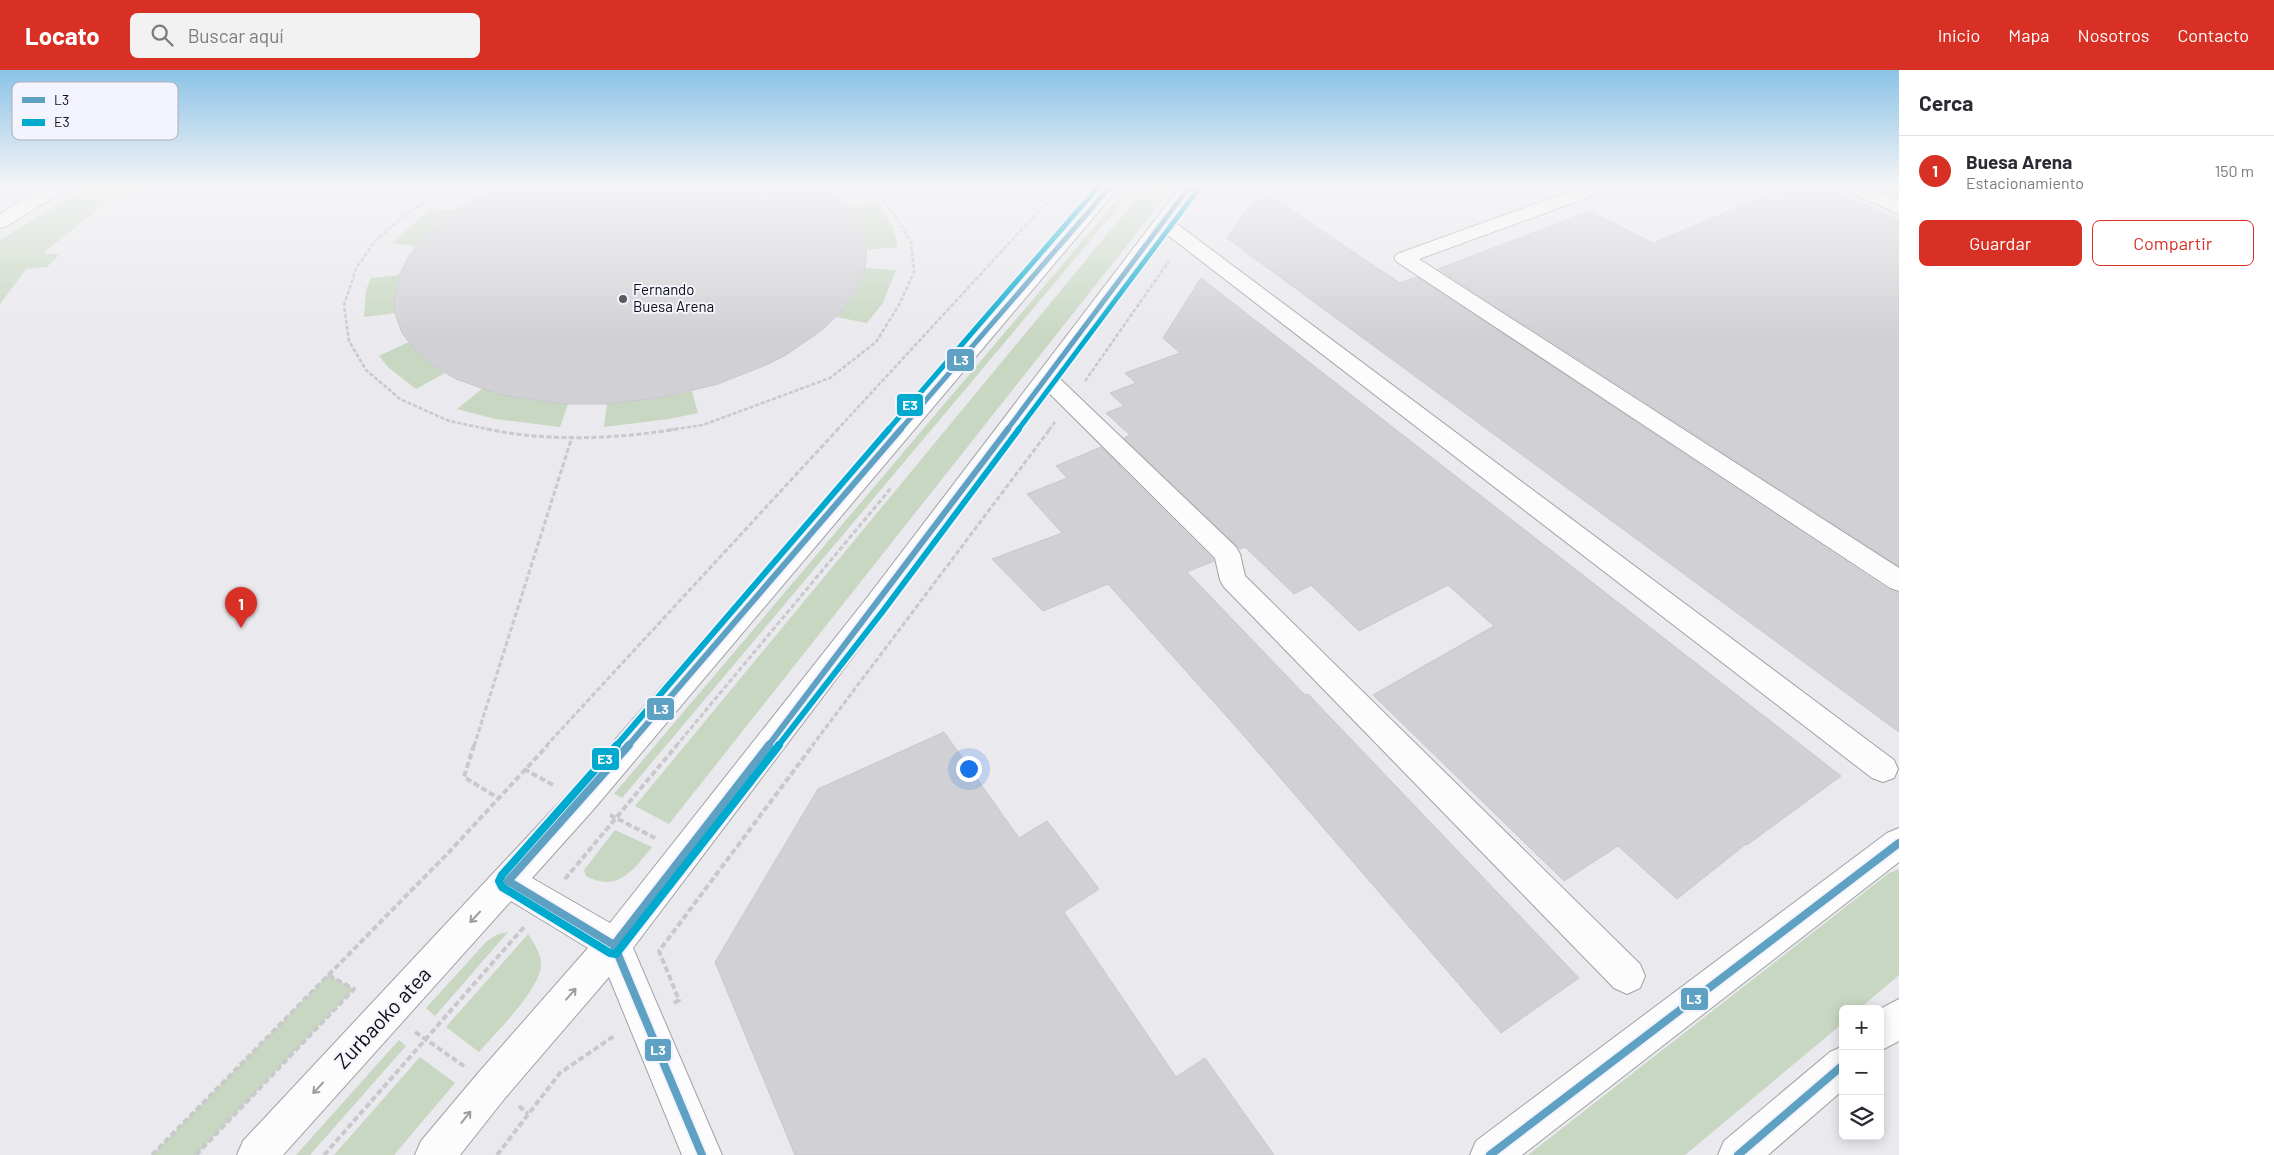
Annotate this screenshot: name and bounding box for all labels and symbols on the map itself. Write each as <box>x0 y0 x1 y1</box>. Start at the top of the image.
legend <box>12 82 178 140</box>
text: L3 <box>54 91 69 108</box>
text: E3 <box>54 113 70 130</box>
place label: Fernando Buesa Arena <box>633 280 714 315</box>
marker: Fernando Buesa Arena <box>617 293 629 305</box>
line badge: L3 <box>946 348 975 372</box>
text: L3 <box>953 351 969 368</box>
line badge: E3 <box>896 393 924 417</box>
text: E3 <box>902 396 918 413</box>
pin: 1 <box>225 587 257 628</box>
line badge: L3 <box>646 697 675 721</box>
text: L3 <box>653 700 669 717</box>
line badge: E3 <box>591 747 620 771</box>
text: E3 <box>597 750 613 767</box>
your location <box>956 756 982 782</box>
one-way arrow <box>470 910 481 923</box>
street label: Zurbaoko atea <box>329 961 435 1073</box>
one-way arrow <box>566 987 577 1000</box>
line badge: L3 <box>1680 987 1709 1011</box>
text: L3 <box>1686 990 1702 1007</box>
line badge: L3 <box>644 1038 672 1062</box>
text: L3 <box>650 1041 666 1058</box>
one-way arrow <box>312 1081 324 1094</box>
one-way arrow <box>460 1111 472 1124</box>

